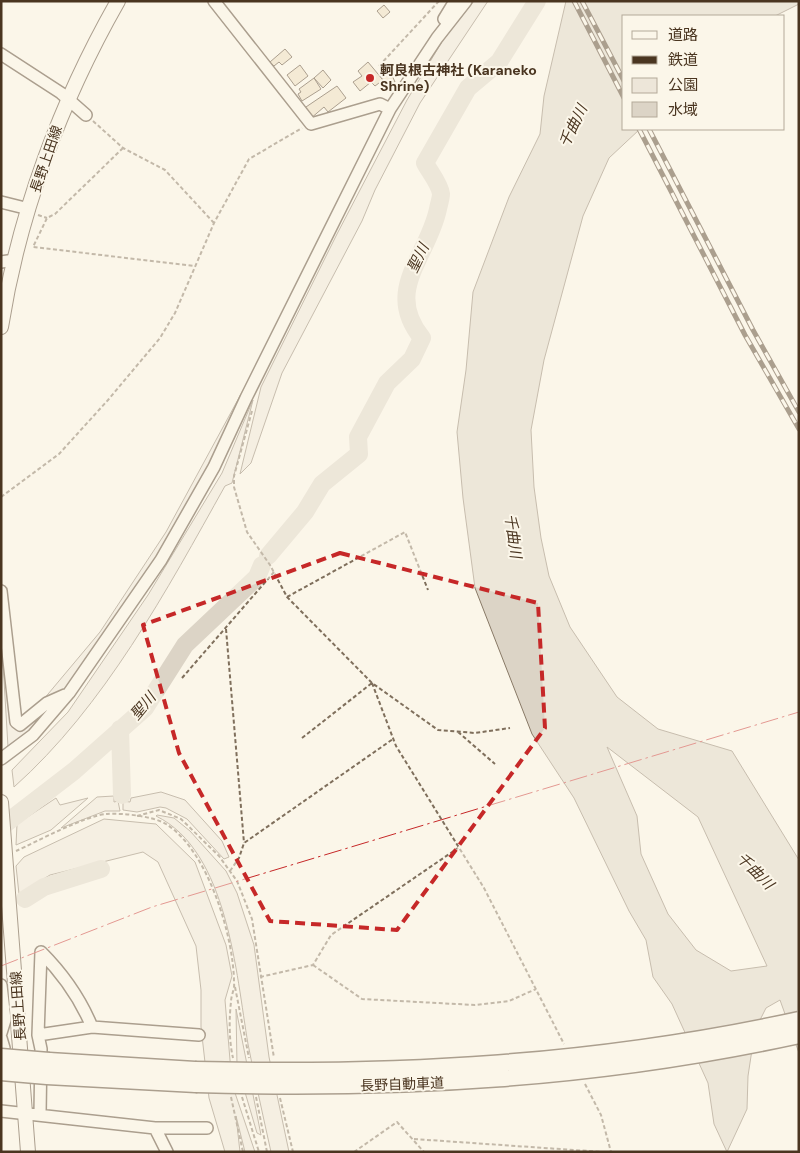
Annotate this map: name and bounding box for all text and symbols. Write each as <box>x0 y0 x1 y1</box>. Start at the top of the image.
legend <box>622 15 785 130</box>
text: 道路 <box>668 25 698 45</box>
text: 鉄道 <box>668 50 698 70</box>
place label: 軻良根古神社 (Karaneko Shrine) <box>380 61 537 95</box>
marker: 軻良根古神社 (Karaneko Shrine) <box>364 72 376 84</box>
text: 公園 <box>668 75 698 95</box>
water label: 千曲川 <box>554 100 593 151</box>
text: 水域 <box>668 100 698 120</box>
street label: 長野上田線 <box>26 123 66 195</box>
water label: 聖川 <box>402 238 434 276</box>
water label: 千曲川 <box>500 512 526 562</box>
water label: 聖川 <box>126 687 162 724</box>
water label: 千曲川 <box>732 848 779 895</box>
street label: 長野上田線 <box>7 970 29 1042</box>
street label: 長野自動車道 <box>360 1074 444 1094</box>

